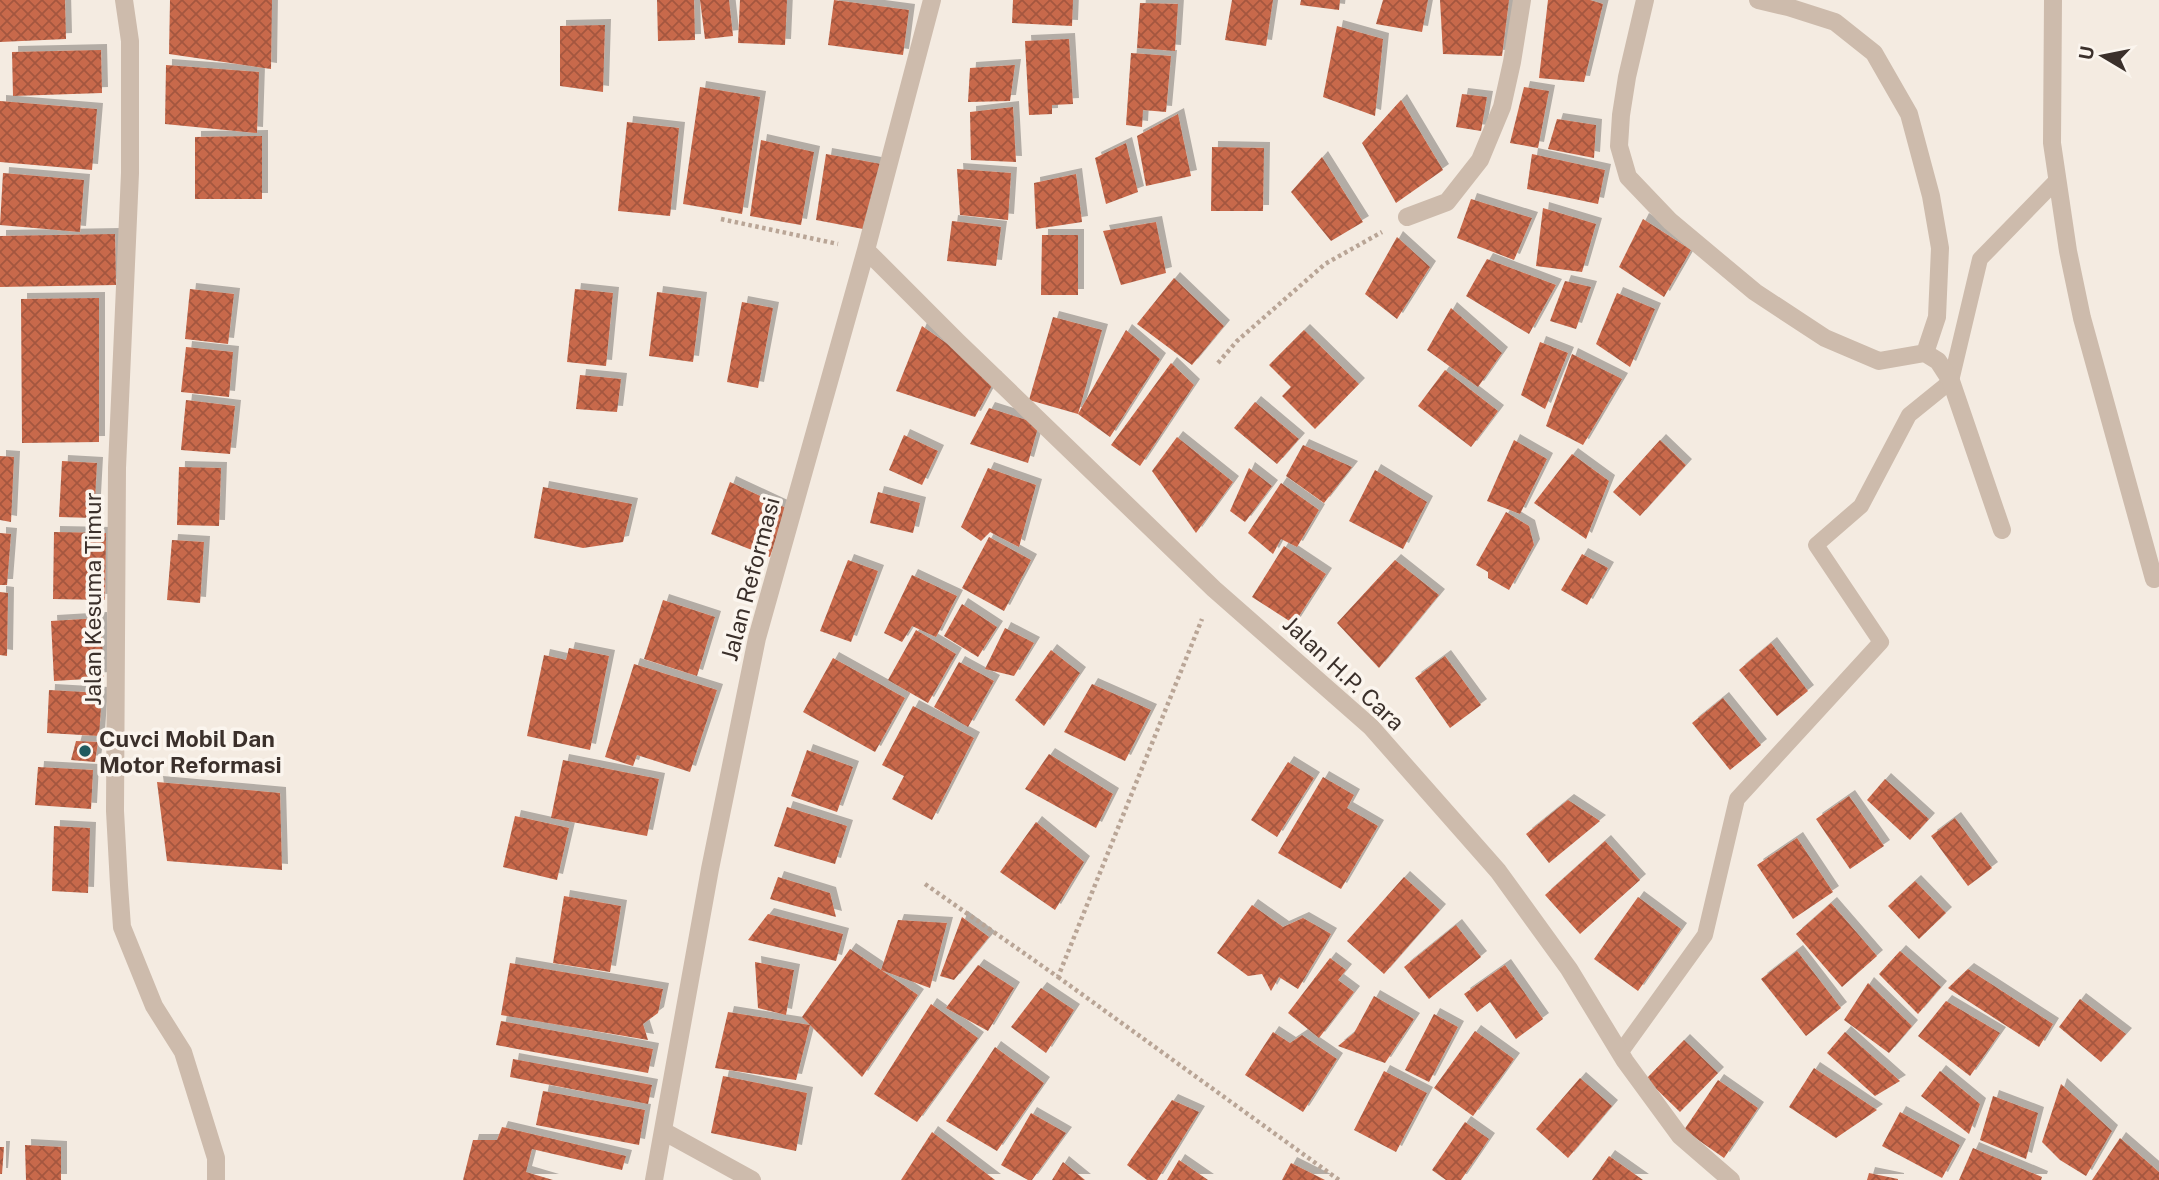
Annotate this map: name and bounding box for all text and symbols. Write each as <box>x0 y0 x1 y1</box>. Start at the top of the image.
north arrow <box>2068 21 2138 91</box>
text: U <box>2074 44 2098 62</box>
street label: Jalan Kesuma Timur <box>79 492 106 706</box>
street label: Jalan Reformasi <box>715 494 785 664</box>
street label: Jalan H.P. Cara <box>1278 610 1410 736</box>
place label: Cuvci Mobil Dan Motor Reformasi <box>99 725 282 778</box>
marker: Cuvci Mobil Dan Motor Reformasi <box>77 743 93 759</box>

